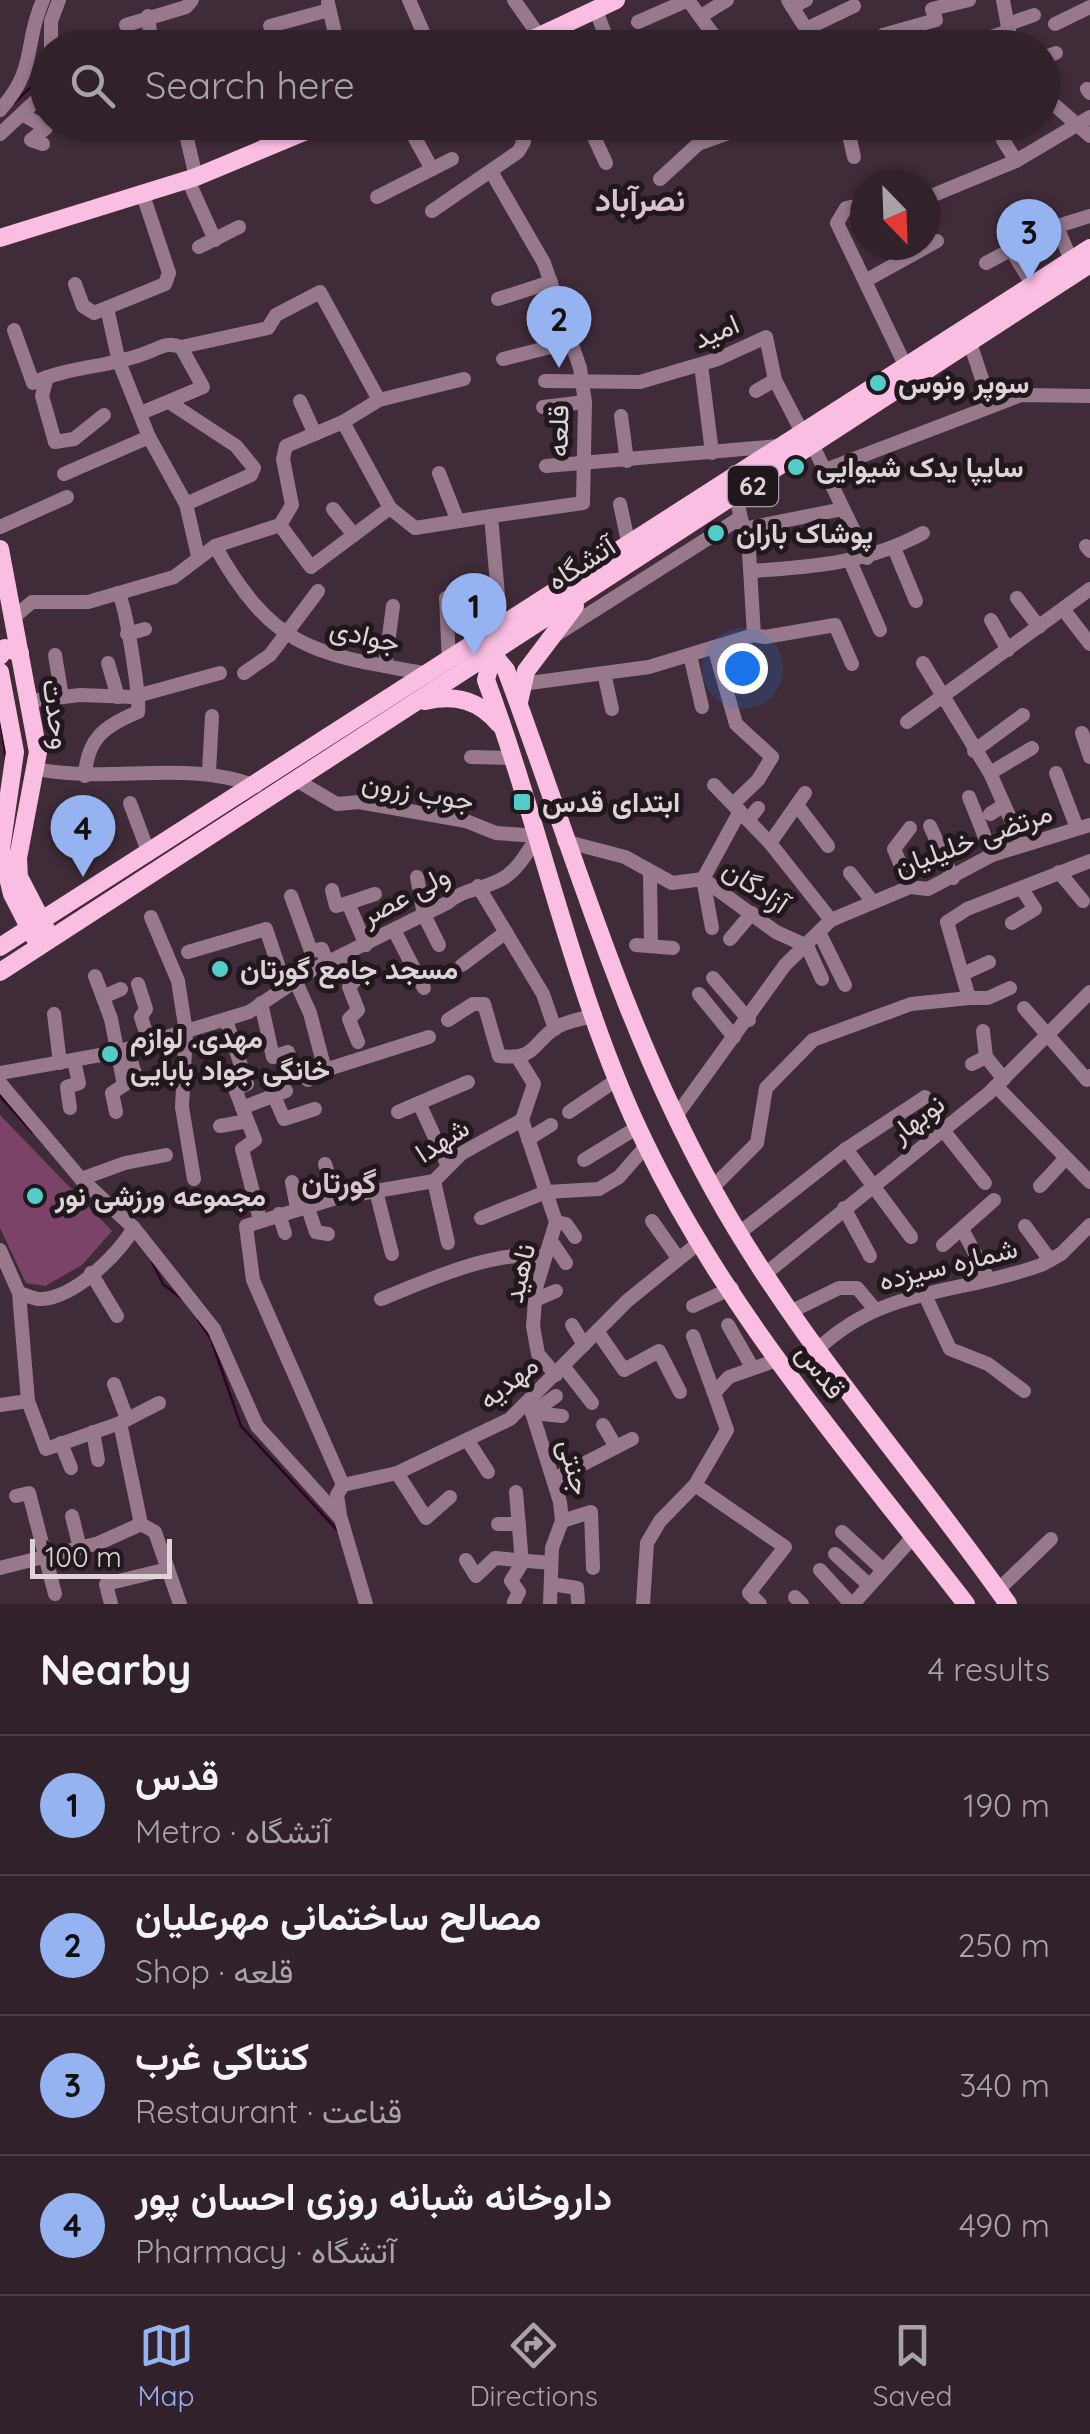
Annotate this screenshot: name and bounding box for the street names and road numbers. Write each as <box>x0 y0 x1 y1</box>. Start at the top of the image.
street label: امید <box>688 305 744 356</box>
street label: قلعه <box>540 405 575 457</box>
road number: 62 <box>728 466 778 506</box>
street label: آتشگاه <box>540 526 623 597</box>
street label: جوادی <box>326 609 404 661</box>
street label: وحدت <box>34 677 80 751</box>
street label: جوب زرون <box>359 763 477 819</box>
street label: مرتضی خلیلیان <box>889 794 1057 884</box>
street label: آزادگان <box>716 851 798 923</box>
street label: ولی عصر <box>353 857 456 934</box>
street label: نوبهار <box>882 1086 952 1151</box>
street label: شهدا <box>408 1109 476 1171</box>
street label: شماره سیزده <box>875 1229 1021 1299</box>
street label: ناهید <box>495 1240 542 1306</box>
street label: قدس <box>789 1336 854 1406</box>
street label: مهدیه <box>471 1347 545 1417</box>
street label: جنتی <box>551 1435 600 1499</box>

